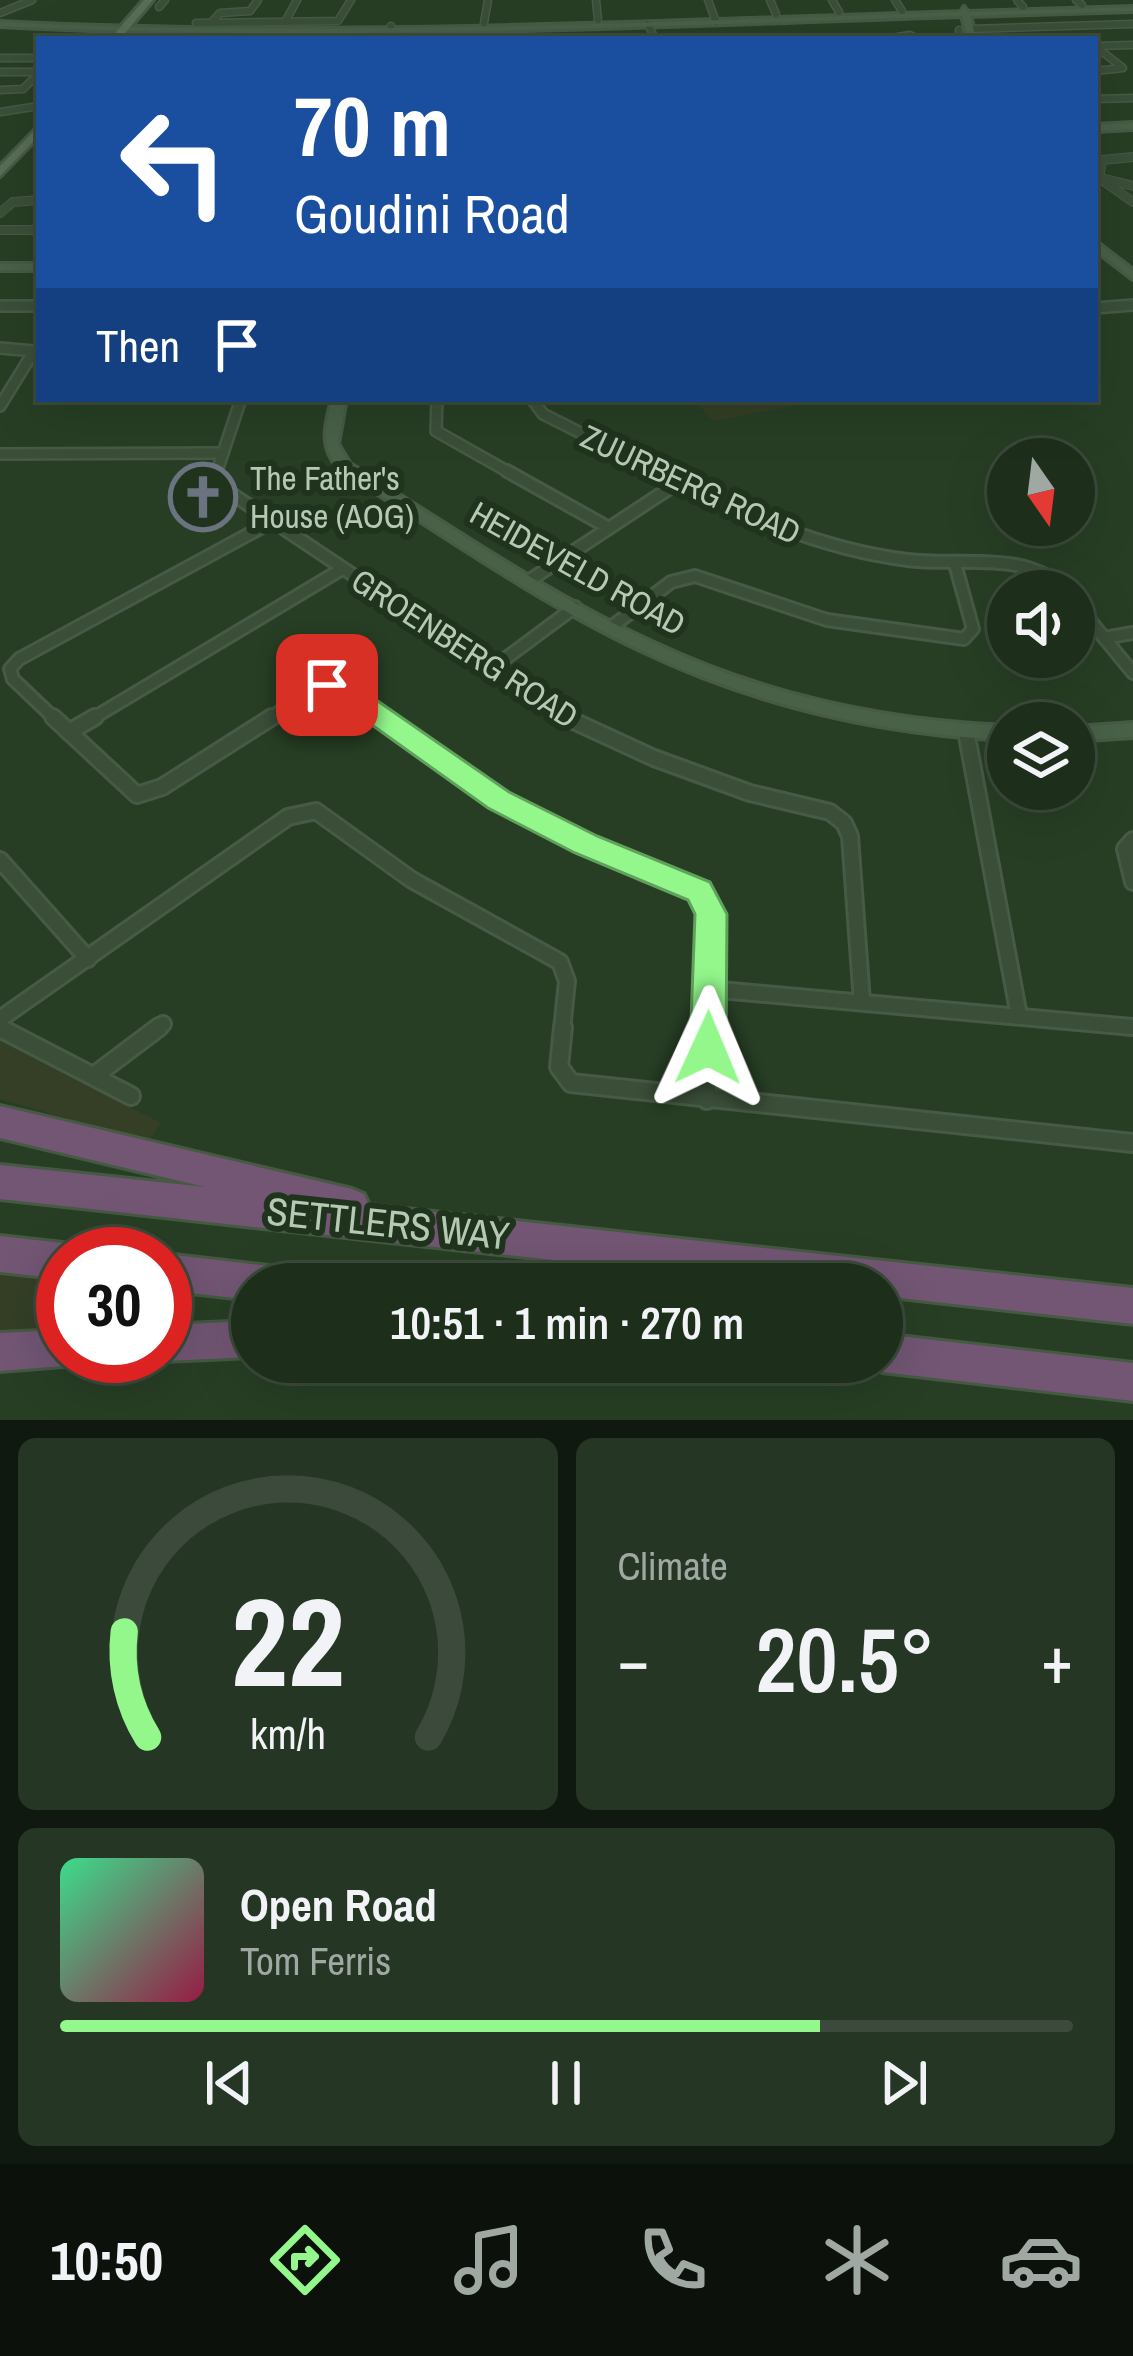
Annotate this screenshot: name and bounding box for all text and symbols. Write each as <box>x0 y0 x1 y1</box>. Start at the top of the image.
text: 70 m <box>294 69 451 182</box>
icon: left <box>96 84 252 240</box>
text: Goudini Road <box>294 177 570 250</box>
icon: arrive <box>204 312 270 378</box>
text: Then <box>96 315 180 376</box>
street label: ZUURBERG ROAD <box>574 414 808 554</box>
north arrow <box>987 438 1095 546</box>
map controls <box>987 438 1095 810</box>
place label: The Father's House (AOG) <box>250 456 414 538</box>
church icon: The Father's House (AOG) <box>168 462 238 532</box>
street label: HEIDEVELD ROAD <box>463 491 693 645</box>
street label: GROENBERG ROAD <box>343 558 587 738</box>
button: sound <box>987 570 1095 678</box>
pin <box>276 634 378 736</box>
icon: arrive <box>294 652 360 718</box>
button: layers <box>987 702 1095 810</box>
position arrow <box>645 985 771 1111</box>
street label: SETTLERS WAY <box>264 1184 512 1262</box>
speed limit sign: 30 <box>36 1227 192 1383</box>
text: 10:51 · 1 min · 270 m <box>390 1292 744 1353</box>
text: Climate <box>618 1540 728 1592</box>
text: 22 <box>231 1557 345 1725</box>
text: 20.5° <box>755 1599 935 1720</box>
text: − <box>618 1615 649 1704</box>
text: + <box>1041 1615 1073 1704</box>
text: km/h <box>250 1705 326 1762</box>
text: Open Road <box>240 1874 437 1935</box>
text: Tom Ferris <box>240 1935 391 1987</box>
icon: previous <box>196 2050 262 2116</box>
icon: pause <box>533 2050 599 2116</box>
icon: next <box>871 2050 937 2116</box>
icon: directions <box>263 2218 347 2302</box>
icon: music <box>447 2218 531 2302</box>
icon: phone <box>631 2218 715 2302</box>
icon: climate <box>815 2218 899 2302</box>
icon: car <box>999 2218 1083 2302</box>
text: 10:50 <box>50 2224 163 2297</box>

